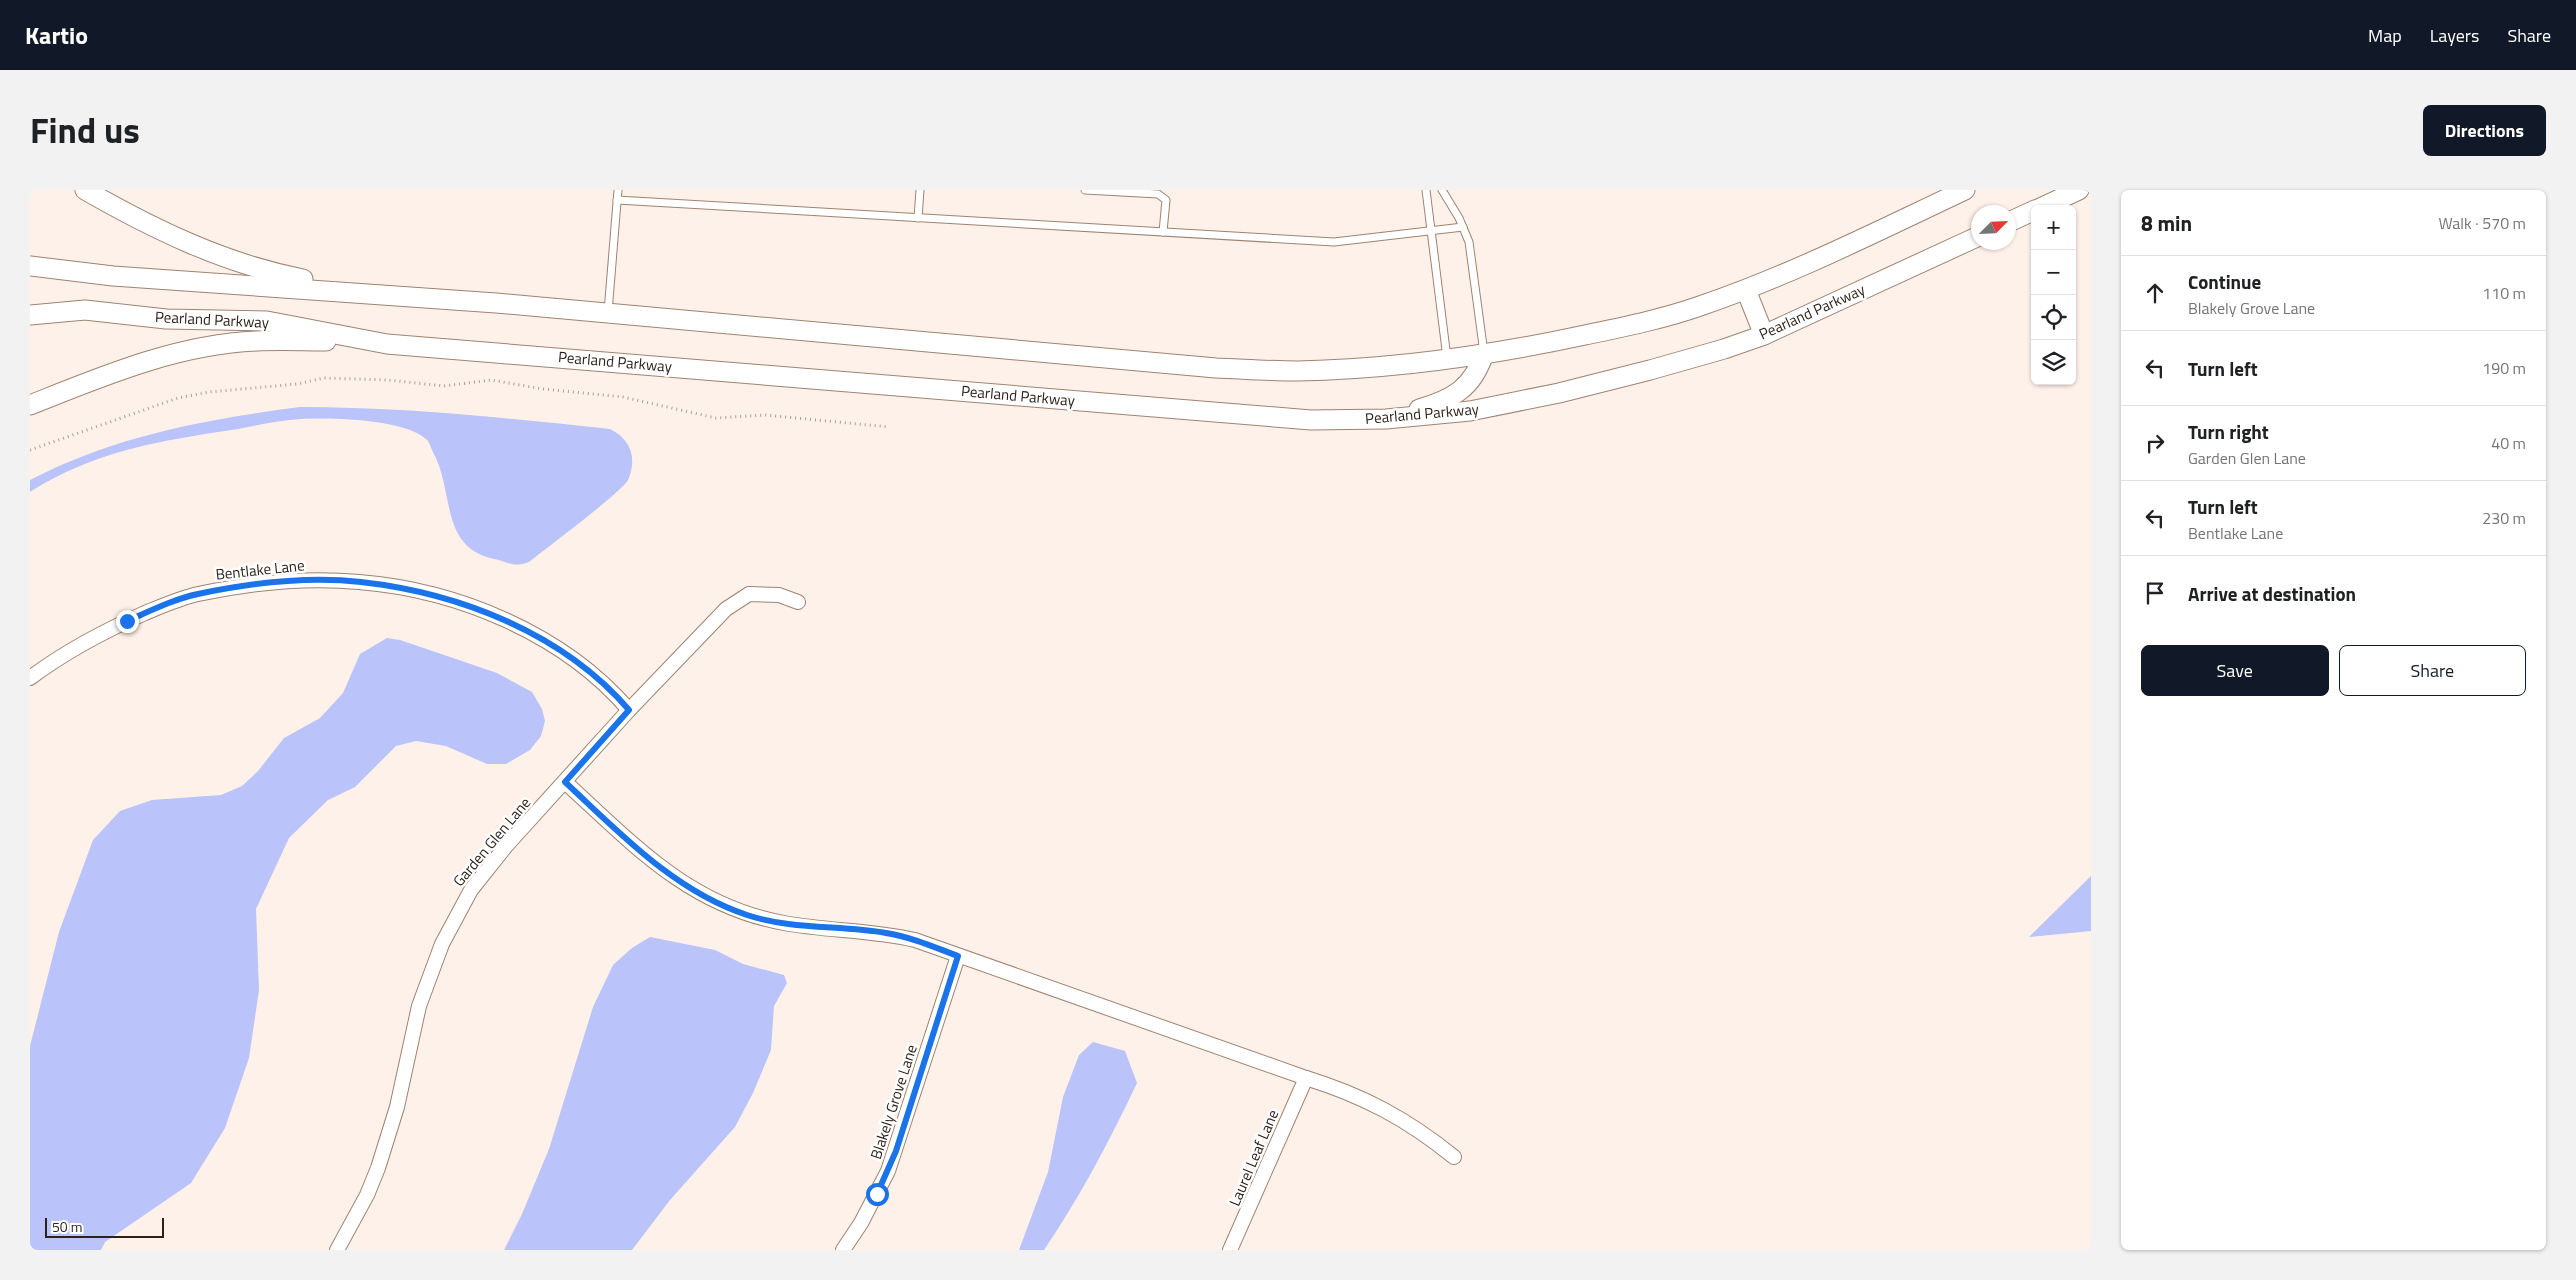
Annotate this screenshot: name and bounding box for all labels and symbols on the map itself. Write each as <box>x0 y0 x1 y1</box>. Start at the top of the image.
north arrow <box>1971 205 2016 250</box>
street label: Pearland Parkway <box>1755 278 1869 345</box>
street label: Pearland Parkway <box>154 305 270 334</box>
street label: Pearland Parkway <box>557 345 673 378</box>
street label: Pearland Parkway <box>960 379 1076 412</box>
street label: Pearland Parkway <box>1364 397 1480 430</box>
street label: Bentlake Lane <box>214 553 306 586</box>
route end <box>116 610 139 633</box>
street label: Garden Glen Lane <box>447 792 536 891</box>
street label: Blakely Grove Lane <box>864 1042 923 1162</box>
street label: Laurel Leaf Lane <box>1223 1106 1284 1210</box>
route start <box>866 1183 889 1206</box>
scale bar <box>45 1215 164 1238</box>

